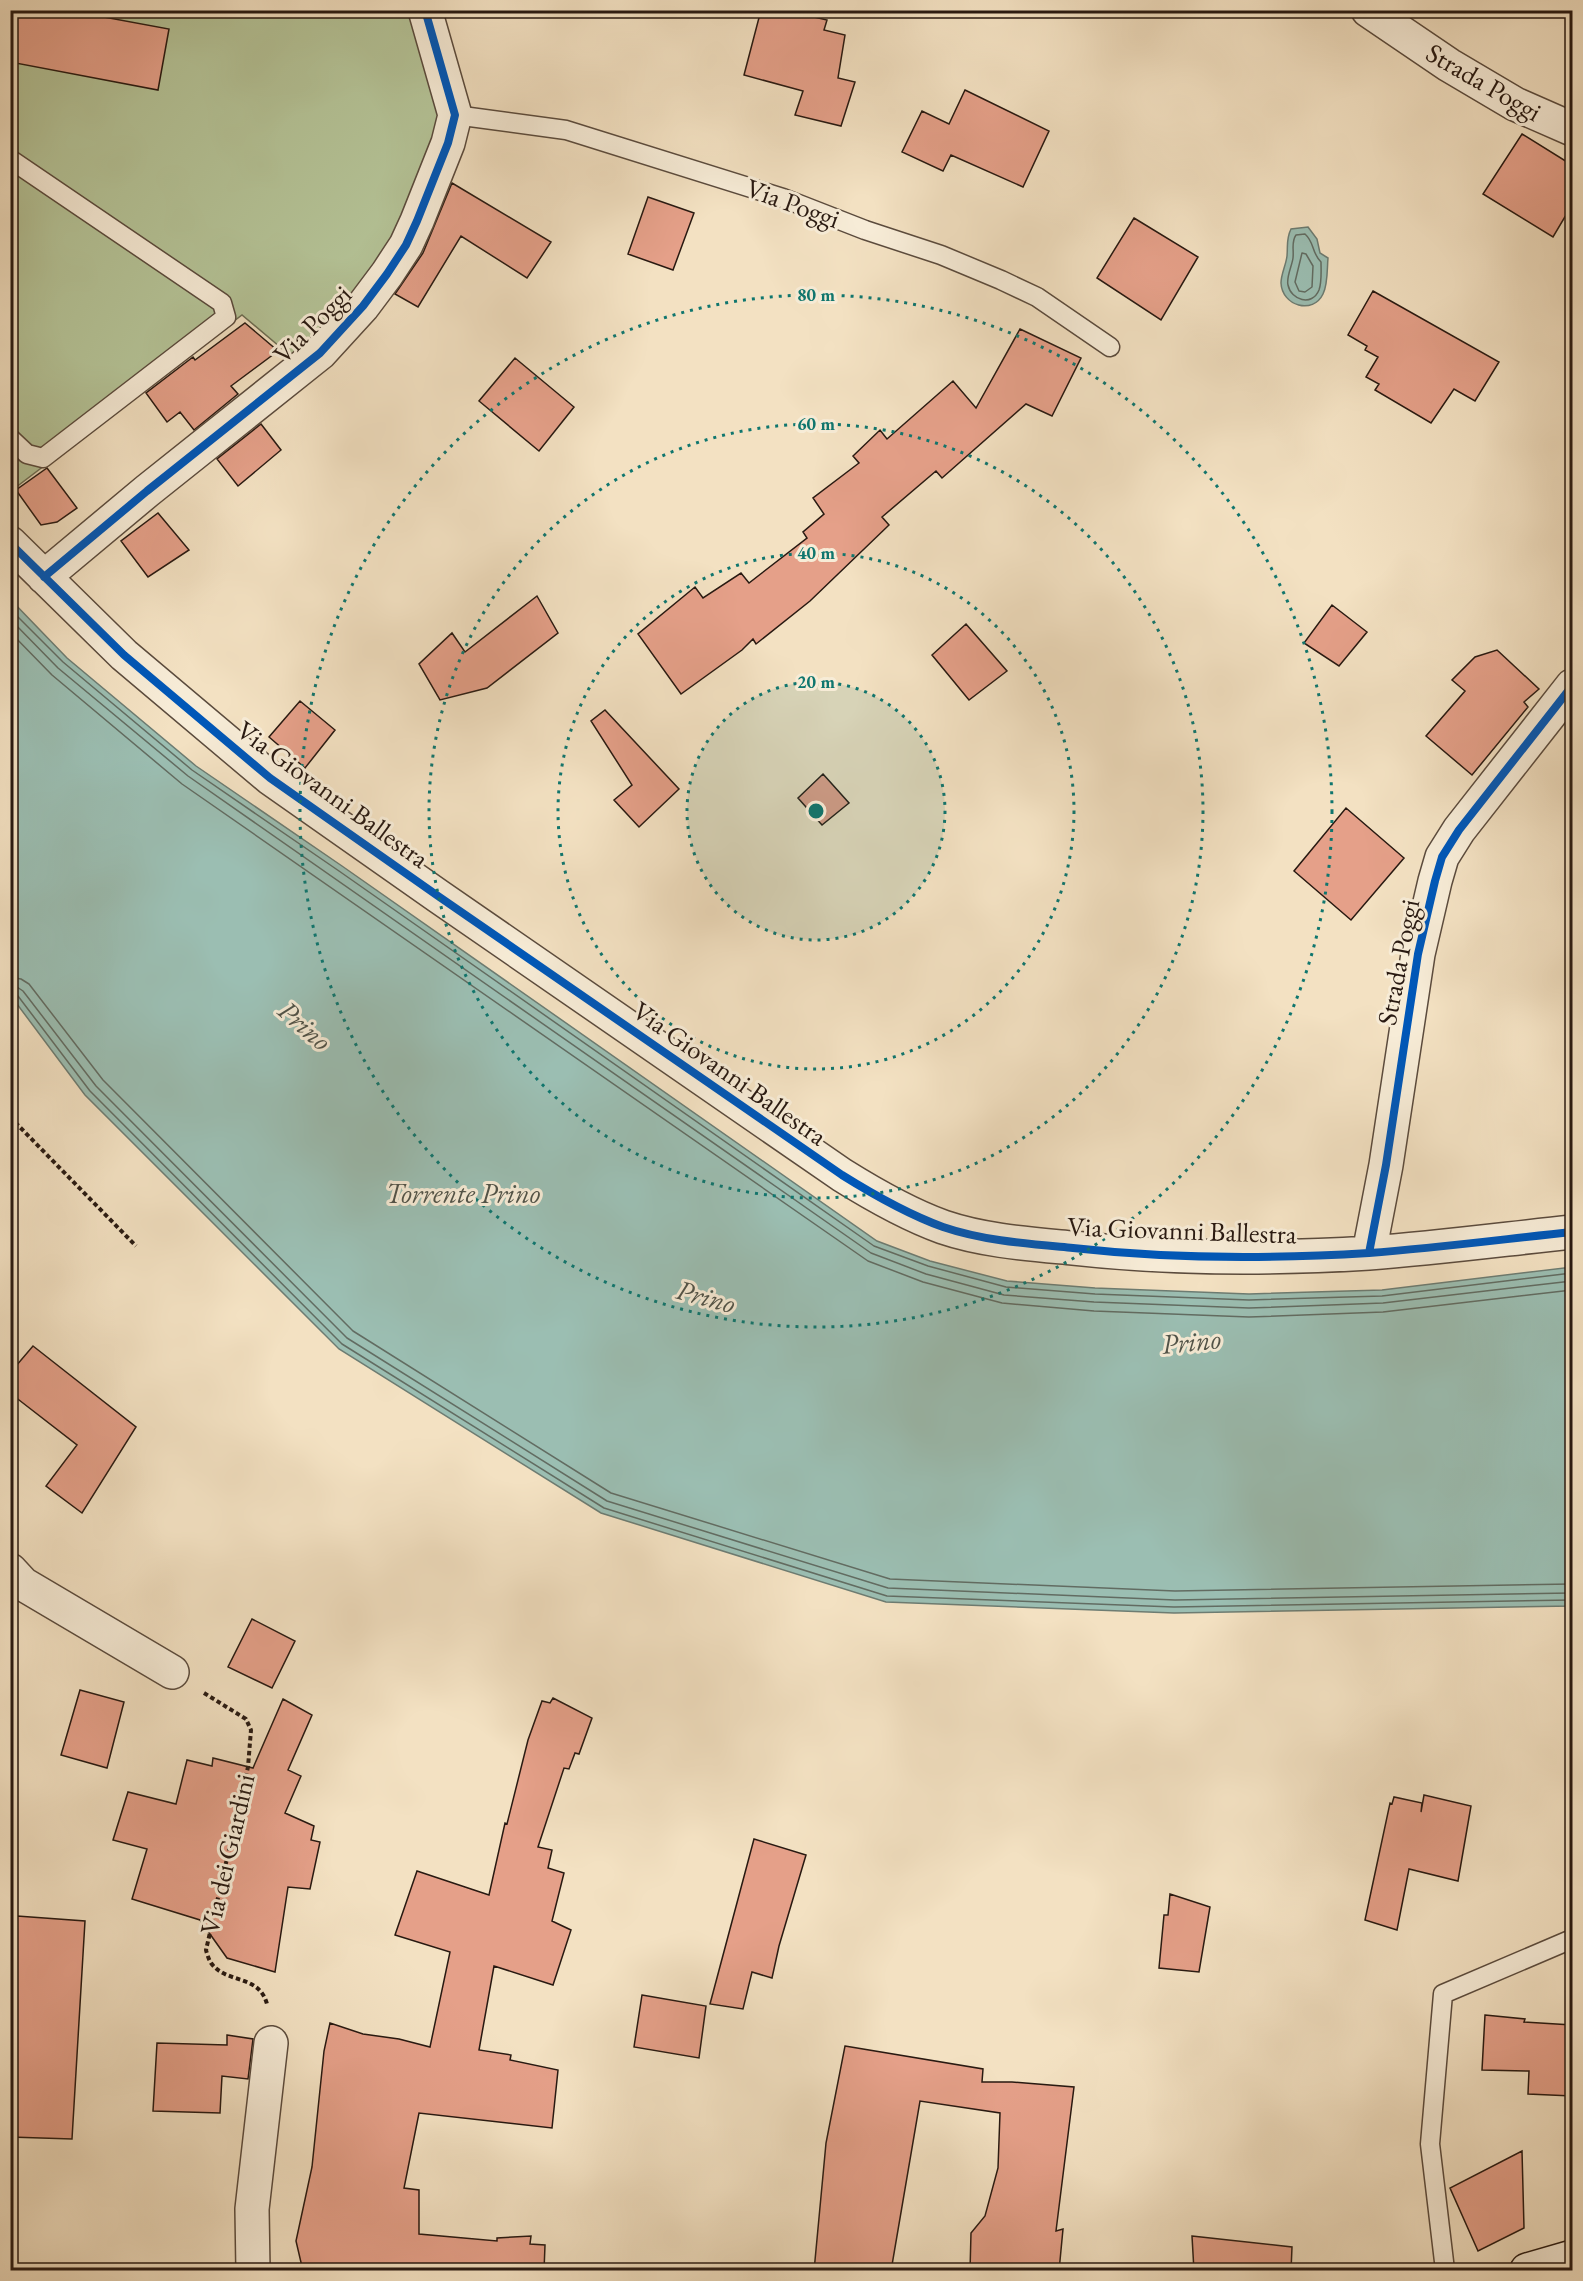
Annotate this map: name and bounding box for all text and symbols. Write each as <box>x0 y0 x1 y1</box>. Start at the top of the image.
street label: Strada Poggi <box>1420 35 1548 129</box>
street label: Via Poggi <box>741 170 845 236</box>
street label: Via Poggi <box>265 277 359 371</box>
text: 80 m <box>797 283 835 306</box>
text: 60 m <box>797 412 835 435</box>
text: 40 m <box>797 541 835 564</box>
text: 20 m <box>797 670 835 693</box>
street label: Via Giovanni Ballestra <box>230 712 436 876</box>
centre of rings <box>806 801 826 821</box>
street label: Strada Poggi <box>1369 896 1427 1028</box>
water label: Prino <box>271 992 340 1058</box>
street label: Via Giovanni Ballestra <box>626 993 834 1153</box>
water label: Torrente Prino <box>386 1175 541 1211</box>
street label: Via Giovanni Ballestra <box>1067 1209 1297 1252</box>
water label: Prino <box>673 1271 740 1321</box>
water label: Prino <box>1159 1320 1223 1362</box>
street label: Via dei Giardini <box>192 1770 263 1938</box>

